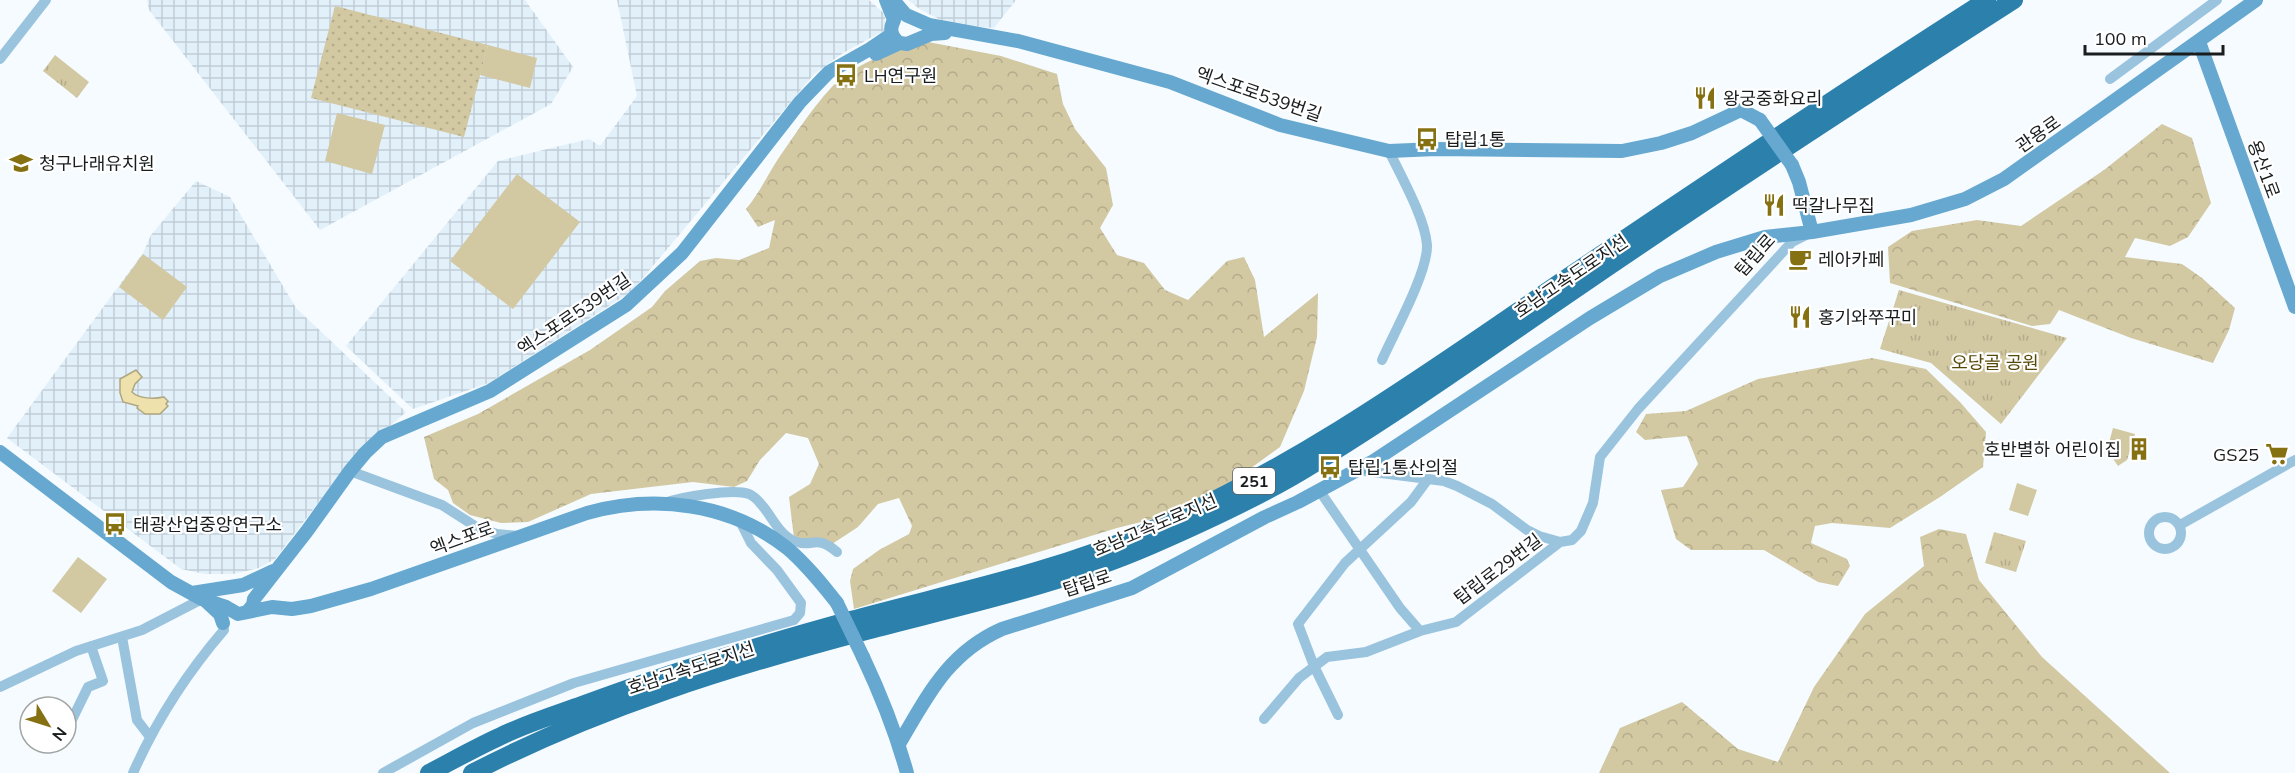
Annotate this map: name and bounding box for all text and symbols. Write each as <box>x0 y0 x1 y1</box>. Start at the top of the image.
scale bar <box>2085 18 2223 56</box>
text: 100 m <box>2094 27 2147 50</box>
bus stop icon: LH연구원 <box>833 62 859 88</box>
street label: 엑스포로539번길 <box>1193 62 1325 126</box>
place label: LH연구원 <box>864 64 937 87</box>
restaurant icon: 왕궁중화요리 <box>1692 85 1718 111</box>
place label: 왕궁중화요리 <box>1723 87 1822 110</box>
street label: 관용로 <box>2011 110 2065 158</box>
bus stop icon: 탑립1통 <box>1414 126 1440 152</box>
place label: 탑립1통 <box>1445 128 1505 151</box>
street label: 용산1로 <box>2243 137 2285 201</box>
school or university icon: 청구나래유치원 <box>8 150 34 176</box>
place label: 청구나래유치원 <box>39 152 155 175</box>
restaurant icon: 떡갈나무집 <box>1761 192 1787 218</box>
place label: 떡갈나무집 <box>1792 194 1875 217</box>
street label: 호남고속도로지선 <box>1510 229 1632 323</box>
street label: 탑립로 <box>1730 229 1780 281</box>
cafe icon: 레아카페 <box>1787 246 1813 272</box>
place label: 레아카페 <box>1818 248 1884 271</box>
street label: 엑스포로539번길 <box>513 268 635 360</box>
restaurant icon: 홍기와쭈꾸미 <box>1787 304 1813 330</box>
place label: 홍기와쭈꾸미 <box>1818 306 1917 329</box>
park label: 오당골 공원 <box>1951 351 2039 374</box>
building icon: 호반별하 어린이집 <box>2126 436 2152 462</box>
place label: 호반별하 어린이집 <box>1984 438 2121 461</box>
supermarket icon: GS25 <box>2264 441 2290 467</box>
place label: GS25 <box>2213 443 2259 466</box>
bus stop icon: 탑립1통산의절 <box>1317 454 1343 480</box>
place label: 탑립1통산의절 <box>1348 456 1458 479</box>
road number: 251 <box>1233 468 1275 494</box>
street label: 호남고속도로지선 <box>1090 489 1220 561</box>
bus stop icon: 태광산업중앙연구소 <box>102 511 128 537</box>
place label: 태광산업중앙연구소 <box>133 513 282 536</box>
street label: 엑스포로 <box>427 516 497 560</box>
street label: 탑립로29번길 <box>1449 528 1547 610</box>
street label: 탑립로 <box>1060 564 1114 602</box>
street label: 호남고속도로지선 <box>624 637 758 699</box>
north arrow <box>18 695 78 755</box>
text: N <box>48 723 71 745</box>

